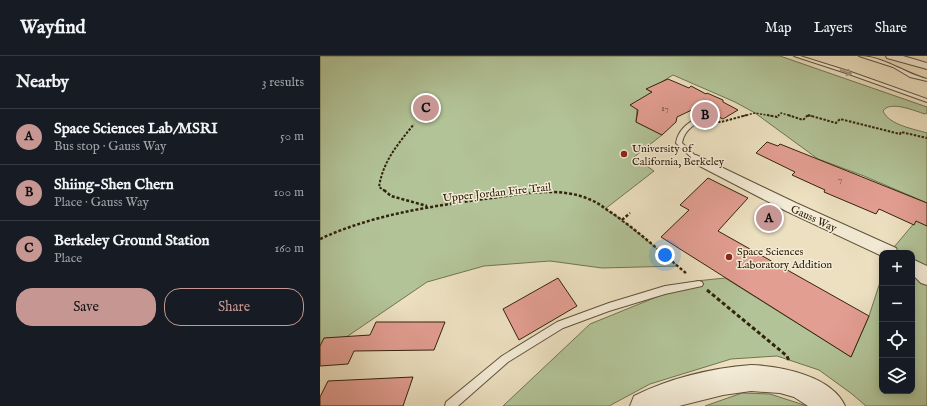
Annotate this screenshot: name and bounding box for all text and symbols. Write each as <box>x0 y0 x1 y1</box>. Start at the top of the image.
text: Wayfind <box>20 16 86 40</box>
text: Map <box>765 19 792 37</box>
text: Layers <box>814 19 853 37</box>
text: Share <box>875 19 907 37</box>
one-way arrow <box>840 69 853 76</box>
text: Nearby <box>16 72 69 93</box>
text: 3 results <box>262 74 304 91</box>
pin: C <box>413 93 439 123</box>
pin: B <box>692 100 718 130</box>
house number: 17 <box>661 103 669 114</box>
text: Space Sciences Lab/MSRI <box>54 119 218 138</box>
text: A <box>25 128 33 145</box>
text: 50 m <box>280 128 304 145</box>
text: Bus stop · Gauss Way <box>54 138 167 155</box>
place label: University of California, Berkeley <box>632 142 725 169</box>
marker: University of California, Berkeley <box>619 149 629 159</box>
house number: 7 <box>838 174 842 185</box>
text: Shiing-Shen Chern <box>54 175 174 194</box>
street label: Upper Jordan Fire Trail <box>442 180 552 206</box>
text: B <box>25 184 33 201</box>
text: 100 m <box>274 184 304 201</box>
text: Place · Gauss Way <box>54 194 149 211</box>
street label: Gauss Way <box>788 202 839 236</box>
pin: A <box>756 203 782 233</box>
text: Berkeley Ground Station <box>54 231 210 250</box>
text: C <box>24 240 34 257</box>
text: 160 m <box>274 240 304 257</box>
your location <box>655 245 675 265</box>
place label: Space Sciences Laboratory Addition <box>737 245 832 272</box>
text: Place <box>54 250 82 267</box>
map controls <box>879 250 915 394</box>
button: + <box>879 250 915 286</box>
marker: Space Sciences Laboratory Addition <box>724 252 734 262</box>
button: − <box>879 286 915 322</box>
button: Save <box>16 288 156 326</box>
button: Share <box>164 288 304 326</box>
button: locate <box>879 322 915 358</box>
button: layers <box>879 358 915 394</box>

